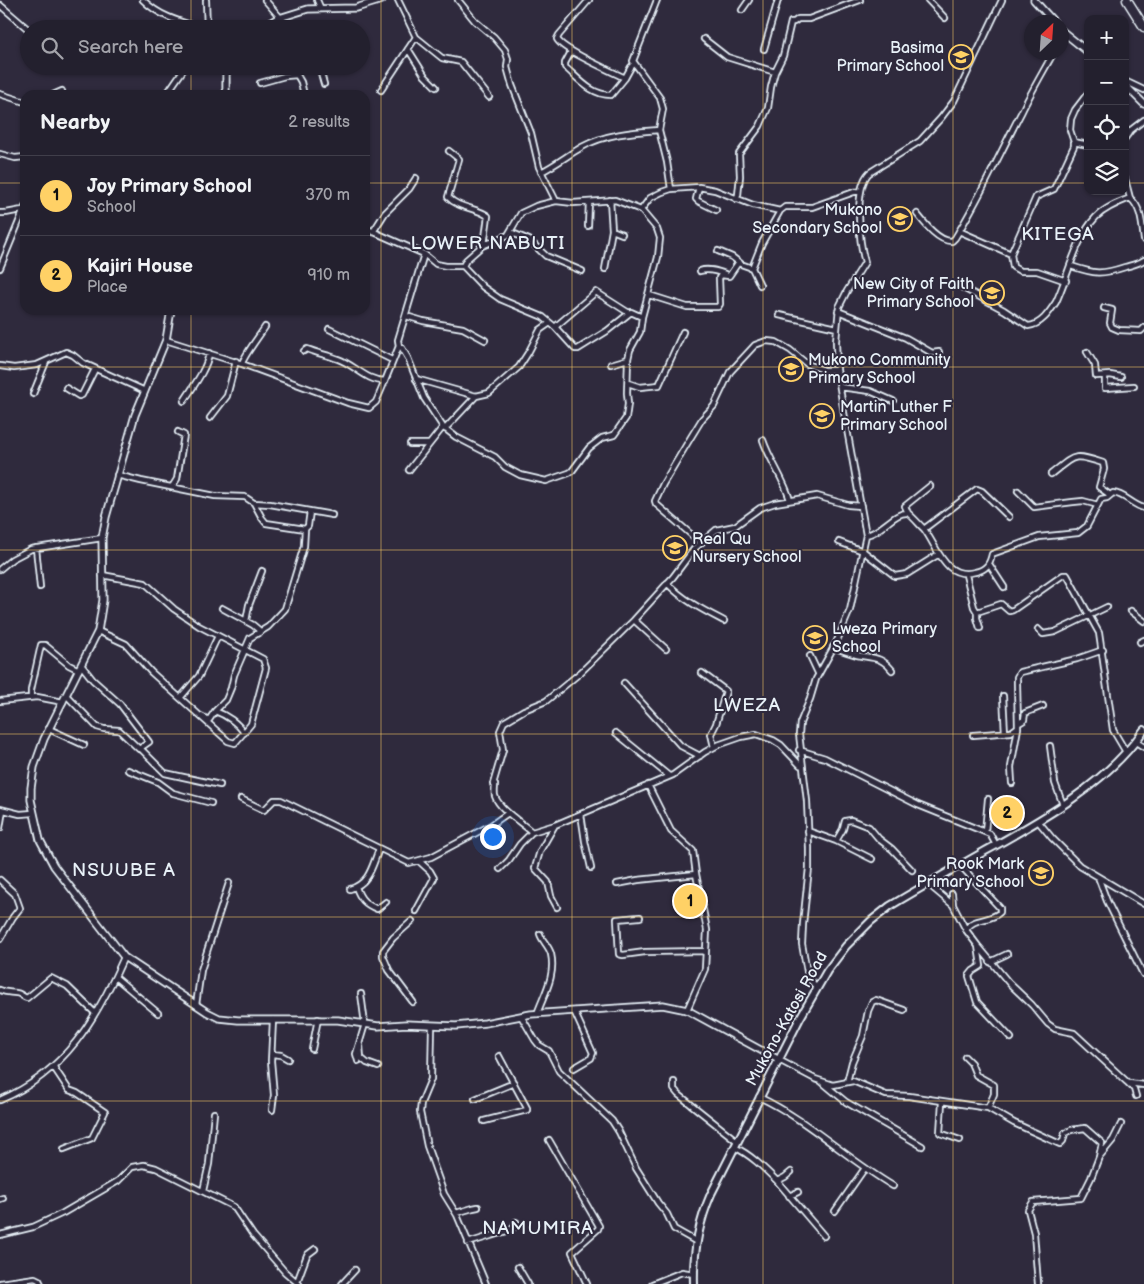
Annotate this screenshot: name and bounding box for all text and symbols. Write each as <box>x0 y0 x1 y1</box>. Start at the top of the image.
north arrow <box>1024 15 1069 60</box>
map controls <box>1084 15 1129 195</box>
button: + <box>1084 15 1129 60</box>
search box <box>20 20 370 75</box>
icon: search <box>38 34 66 62</box>
text: Search here <box>78 36 183 59</box>
place label: Basima Primary School <box>837 39 944 76</box>
school or university icon: Basima Primary School <box>948 44 974 70</box>
button: − <box>1084 60 1129 105</box>
button: locate <box>1084 105 1129 150</box>
text: Nearby <box>40 110 110 135</box>
text: 2 results <box>288 113 350 132</box>
button: layers <box>1084 150 1129 195</box>
text: Joy Primary School <box>87 175 252 198</box>
text: 1 <box>53 186 59 205</box>
text: 370 m <box>305 186 350 205</box>
text: School <box>87 198 136 217</box>
place label: Mukono Secondary School <box>752 201 882 238</box>
school or university icon: Mukono Secondary School <box>887 206 913 232</box>
district label: KITEGA <box>1021 223 1095 246</box>
district label: LOWER NABUTI <box>411 232 565 255</box>
text: Kajiri House <box>87 255 193 278</box>
text: 2 <box>51 266 61 285</box>
text: 910 m <box>308 266 350 285</box>
place label: New City of Faith Primary School <box>853 275 974 312</box>
text: Place <box>87 278 128 297</box>
school or university icon: New City of Faith Primary School <box>979 280 1005 306</box>
place label: Mukono Community Primary School <box>808 351 951 388</box>
school or university icon: Mukono Community Primary School <box>778 356 804 382</box>
place label: Martin Luther F Primary School <box>840 398 952 435</box>
school or university icon: Martin Luther F Primary School <box>809 403 835 429</box>
place label: Real Qu Nursery School <box>692 530 802 567</box>
school or university icon: Real Qu Nursery School <box>662 535 688 561</box>
place label: Lweza Primary School <box>832 620 938 657</box>
school or university icon: Lweza Primary School <box>802 625 828 651</box>
district label: LWEZA <box>713 694 781 717</box>
pin: 2 <box>991 794 1023 832</box>
your location <box>480 824 506 850</box>
place label: Rook Mark Primary School <box>917 855 1024 892</box>
district label: NSUUBE A <box>72 859 176 882</box>
school or university icon: Rook Mark Primary School <box>1028 860 1054 886</box>
pin: 1 <box>674 882 706 920</box>
street label: Mukono-Katosi Road <box>742 948 832 1090</box>
district label: NAMUMIRA <box>482 1217 594 1240</box>

